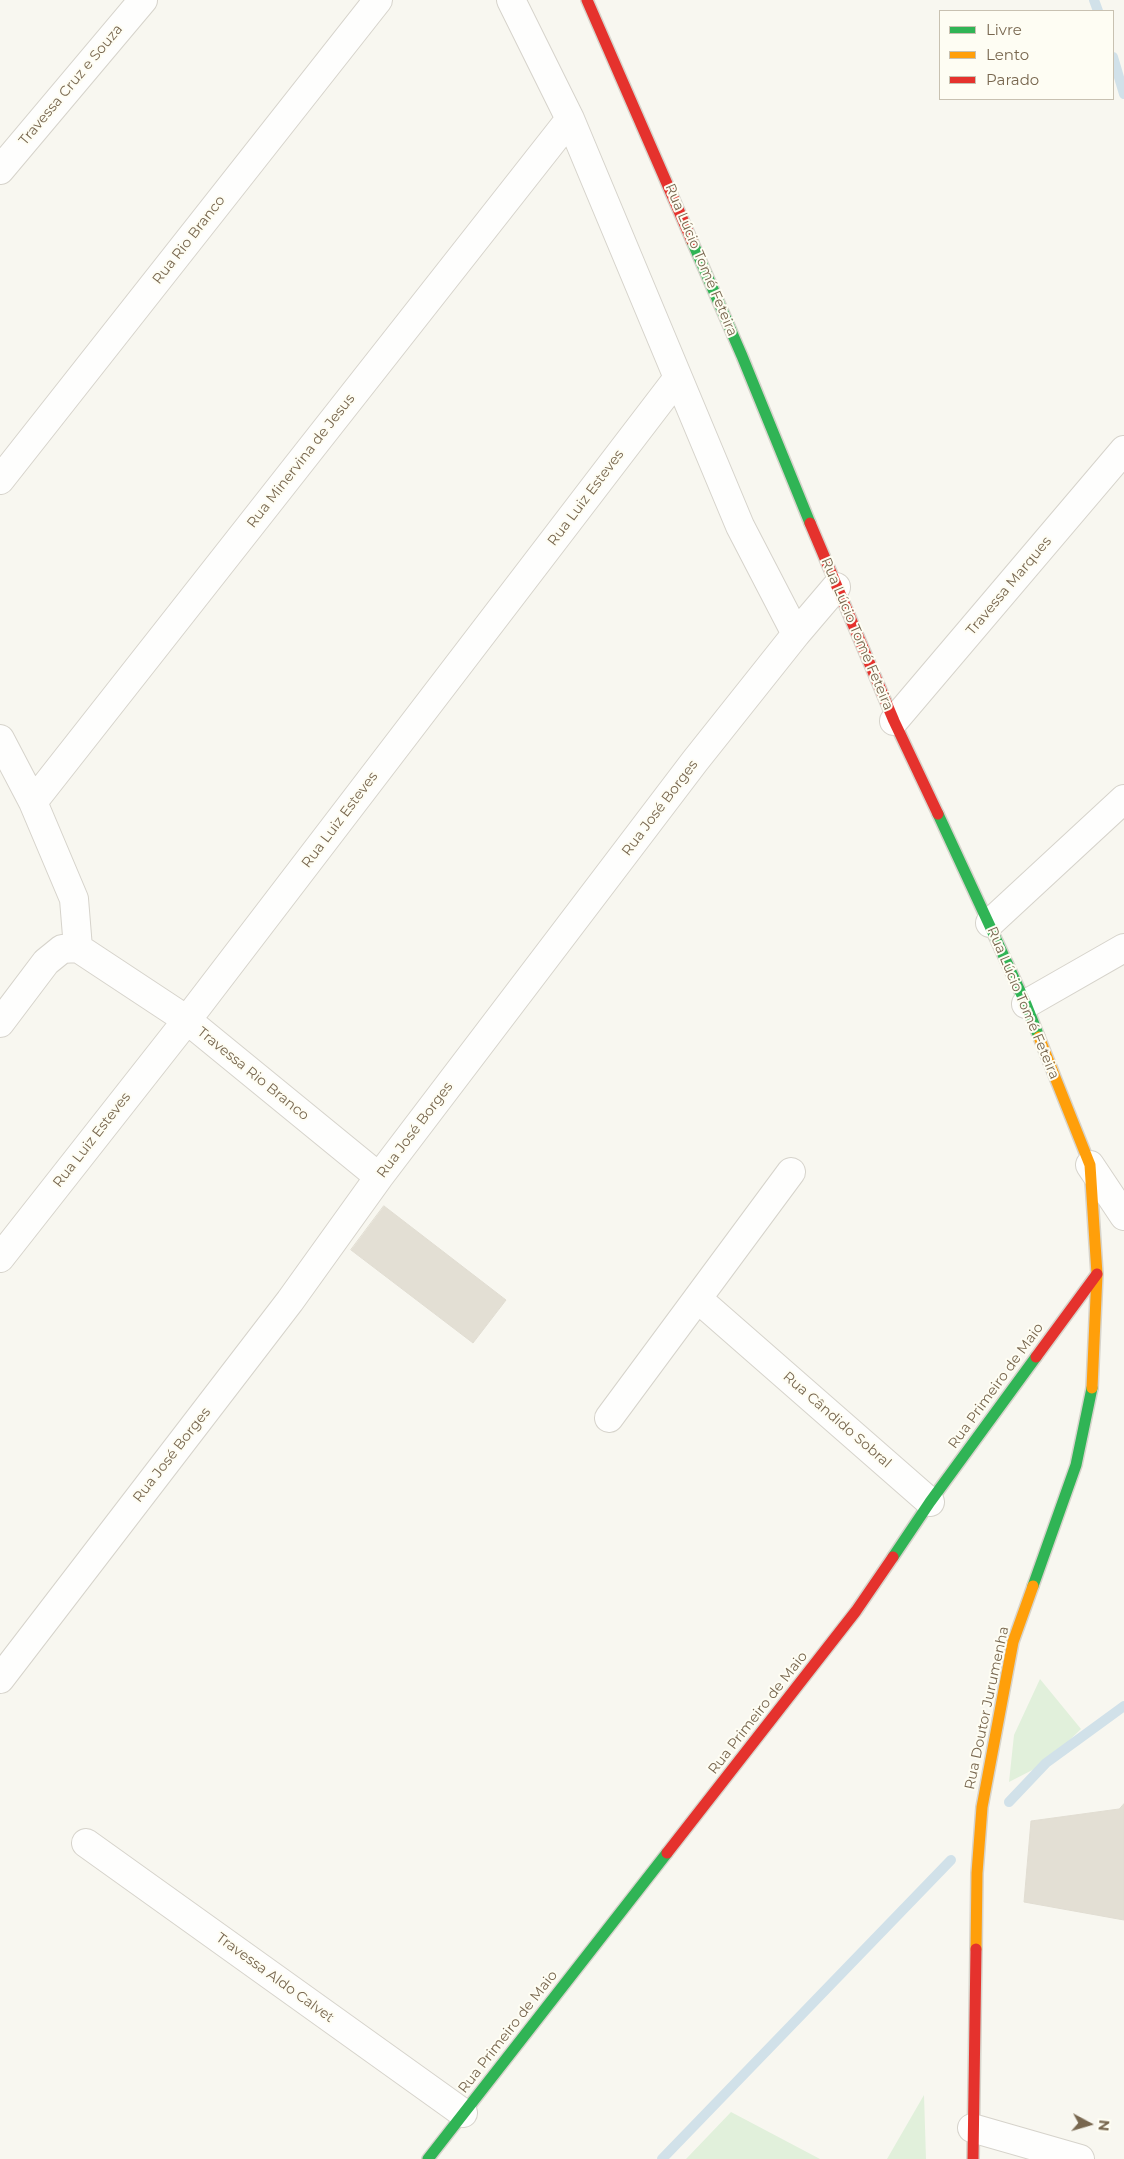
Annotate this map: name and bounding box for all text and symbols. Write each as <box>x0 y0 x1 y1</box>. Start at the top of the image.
legend <box>939 10 1114 100</box>
text: Livre <box>986 20 1022 39</box>
street label: Travessa Cruz e Souza <box>16 21 126 149</box>
text: Lento <box>986 45 1029 64</box>
text: Parado <box>986 70 1039 89</box>
street label: Rua Lúcio Tomé Feteira <box>661 181 741 339</box>
street label: Rua Rio Branco <box>149 192 229 288</box>
street label: Rua Minervina de Jesus <box>244 391 358 531</box>
street label: Rua Luiz Esteves <box>544 447 628 549</box>
street label: Travessa Marques <box>963 533 1055 639</box>
street label: Rua Lúcio Tomé Feteira <box>817 555 897 713</box>
street label: Rua José Borges <box>618 757 702 859</box>
street label: Rua Luiz Esteves <box>298 769 382 871</box>
street label: Rua Lúcio Tomé Feteira <box>983 924 1063 1082</box>
street label: Travessa Rio Branco <box>194 1024 312 1124</box>
street label: Rua José Borges <box>373 1079 457 1181</box>
street label: Rua Luiz Esteves <box>50 1089 134 1191</box>
street label: Rua Primeiro de Maio <box>945 1320 1047 1452</box>
street label: Rua Cândido Sobral <box>779 1368 895 1472</box>
street label: Rua José Borges <box>130 1404 214 1506</box>
street label: Rua Doutor Jurumenha <box>961 1625 1013 1791</box>
street label: Rua Primeiro de Maio <box>705 1648 811 1778</box>
street label: Travessa Aldo Calvet <box>213 1930 337 2026</box>
street label: Rua Primeiro de Maio <box>455 1967 561 2097</box>
north arrow <box>1064 2099 1114 2149</box>
text: N <box>1094 2119 1113 2132</box>

